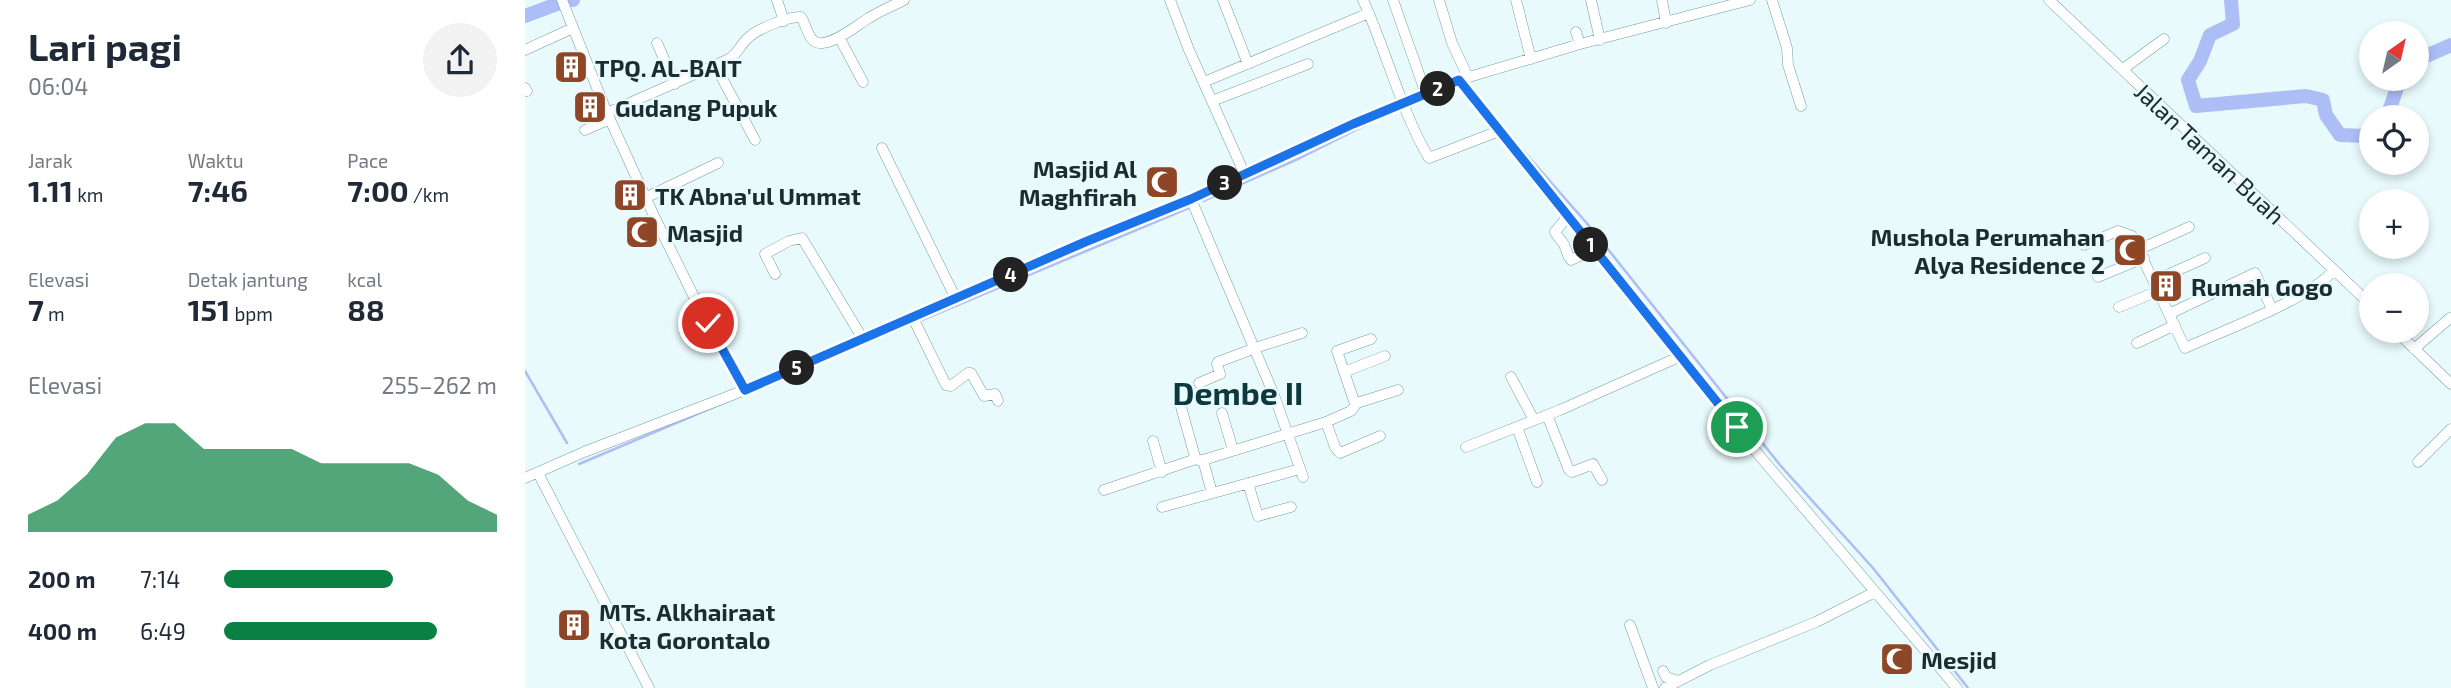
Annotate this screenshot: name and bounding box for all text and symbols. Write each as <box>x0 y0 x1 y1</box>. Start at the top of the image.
north arrow <box>2359 21 2429 91</box>
map controls <box>2359 21 2429 343</box>
text: Lari pagi <box>28 23 182 69</box>
button: share <box>423 23 497 97</box>
building icon: TPQ. AL-BAIT <box>552 48 590 86</box>
place label: TPQ. AL-BAIT <box>595 53 742 83</box>
text: 06:04 <box>28 72 88 100</box>
pin: 2 <box>1420 72 1455 106</box>
street label: Jalan Taman Buah <box>2129 76 2291 230</box>
text: 2 <box>1432 77 1443 100</box>
building icon: Gudang Pupuk <box>571 88 609 126</box>
place label: Gudang Pupuk <box>615 93 778 122</box>
button: locate <box>2359 105 2429 175</box>
text: Jarak <box>28 149 73 172</box>
text: Waktu <box>188 149 244 172</box>
text: Pace <box>347 149 388 172</box>
place label: Masjid Al Maghfirah <box>1019 154 1137 211</box>
mosque icon: Masjid Al Maghfirah <box>1143 163 1181 201</box>
pin: 3 <box>1207 166 1243 200</box>
text: 3 <box>1219 171 1230 194</box>
text: 1.11 <box>28 172 73 208</box>
text: 7:46 <box>188 172 248 208</box>
text: 7:00 <box>347 172 409 208</box>
building icon: TK Abna'ul Ummat <box>611 176 649 214</box>
place label: TK Abna'ul Ummat <box>655 181 861 210</box>
text: km <box>73 183 103 206</box>
text: /km <box>409 183 449 206</box>
button: + <box>2359 189 2429 259</box>
mosque icon: Masjid <box>623 213 661 251</box>
place label: Masjid <box>667 218 743 247</box>
place label: Mushola Perumahan Alya Residence 2 <box>1871 222 2105 279</box>
pin: 1 <box>1573 228 1609 262</box>
mosque icon: Mushola Perumahan Alya Residence 2 <box>2111 231 2149 269</box>
text: 1 <box>1586 233 1595 256</box>
pin: 4 <box>993 258 1029 292</box>
text: 4 <box>1004 263 1017 286</box>
building icon: Rumah Gogo <box>2147 267 2185 305</box>
text: Elevasi <box>28 268 89 291</box>
text: Detak jantung <box>188 268 308 291</box>
text: kcal <box>347 268 382 291</box>
place label: Rumah Gogo <box>2191 272 2333 301</box>
button: − <box>2359 273 2429 343</box>
text: 7 <box>28 291 44 327</box>
text: 151 <box>188 291 230 327</box>
text: 88 <box>347 291 385 327</box>
pin <box>678 293 738 353</box>
text: m <box>44 302 65 325</box>
text: bpm <box>230 302 273 325</box>
icon: check <box>689 304 727 342</box>
pin: 5 <box>779 350 815 386</box>
text: 5 <box>791 356 802 379</box>
text: Elevasi <box>28 371 102 399</box>
text: 255–262 m <box>382 371 497 399</box>
district label: Dembe II <box>1173 373 1303 411</box>
pin <box>1707 397 1767 457</box>
icon: arrive <box>1718 408 1756 446</box>
text: 200 m <box>28 565 96 593</box>
text: 7:14 <box>140 565 181 593</box>
place label: MTs. Alkhairaat Kota Gorontalo <box>599 597 775 654</box>
building icon: MTs. Alkhairaat Kota Gorontalo <box>555 606 593 644</box>
text: 400 m <box>28 617 97 645</box>
text: 6:49 <box>140 617 186 645</box>
mosque icon: Mesjid <box>1878 640 1916 678</box>
place label: Mesjid <box>1921 645 1997 674</box>

